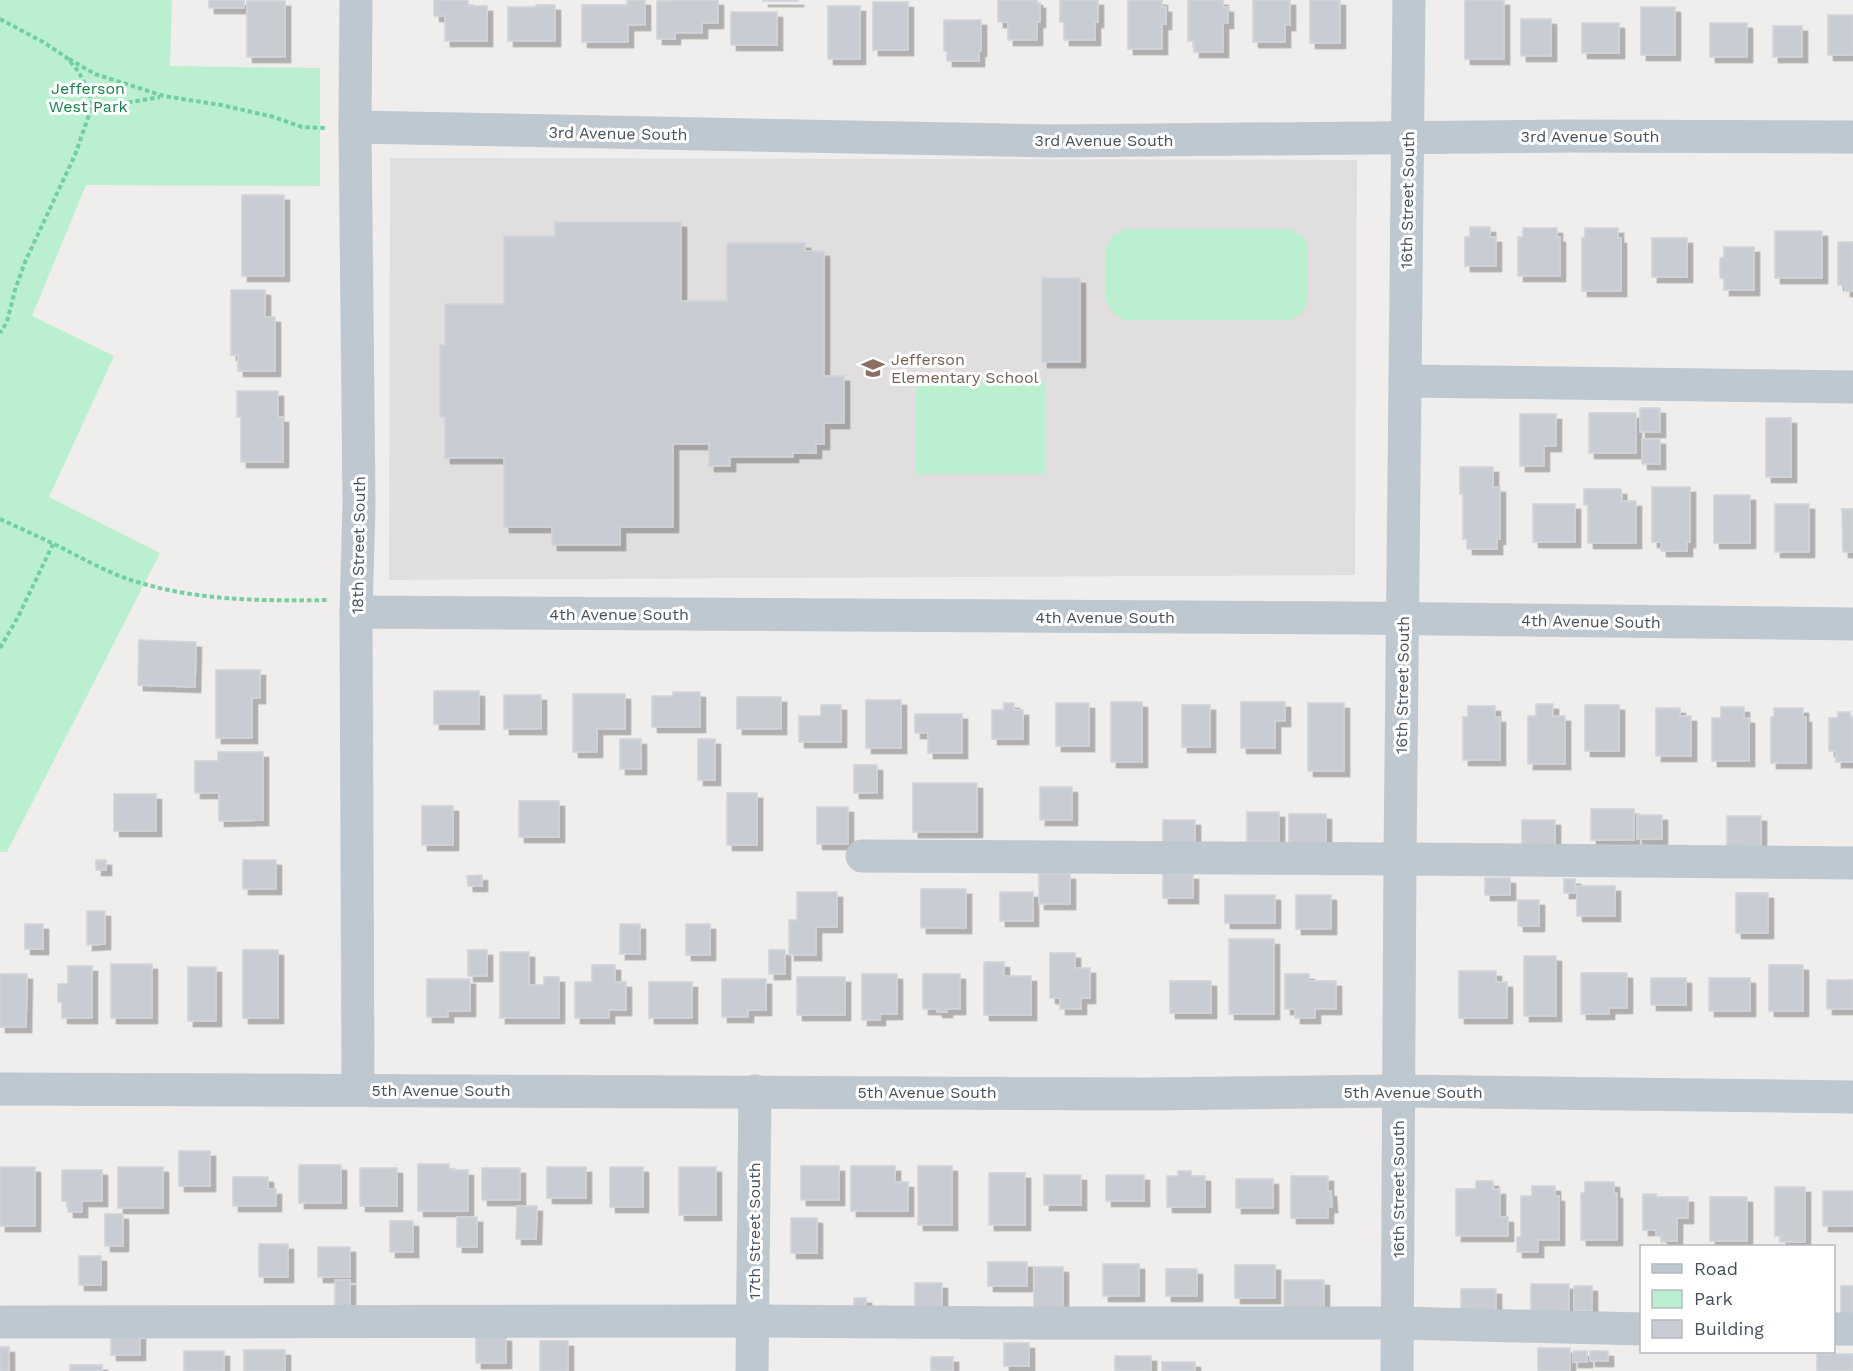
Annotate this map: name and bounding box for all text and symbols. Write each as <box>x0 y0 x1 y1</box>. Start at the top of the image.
park label: Jefferson West Park <box>48 79 128 116</box>
street label: 3rd Avenue South <box>548 123 688 144</box>
street label: 3rd Avenue South <box>1521 127 1659 146</box>
street label: 3rd Avenue South <box>1035 131 1173 150</box>
street label: 16th Street South <box>1397 131 1418 269</box>
place label: Jefferson Elementary School <box>891 350 1039 387</box>
school or university icon: Jefferson Elementary School <box>860 355 886 381</box>
street label: 18th Street South <box>348 476 369 614</box>
street label: 4th Avenue South <box>549 605 689 624</box>
street label: 4th Avenue South <box>1035 608 1175 627</box>
street label: 4th Avenue South <box>1521 611 1661 632</box>
street label: 16th Street South <box>1392 616 1413 754</box>
street label: 5th Avenue South <box>371 1081 511 1100</box>
street label: 5th Avenue South <box>857 1083 997 1102</box>
street label: 5th Avenue South <box>1343 1083 1483 1102</box>
street label: 16th Street South <box>1389 1120 1408 1258</box>
street label: 17th Street South <box>745 1162 764 1300</box>
legend <box>1640 1245 1835 1353</box>
text: Road <box>1694 1258 1738 1279</box>
text: Park <box>1694 1288 1733 1309</box>
text: Building <box>1694 1318 1764 1339</box>

